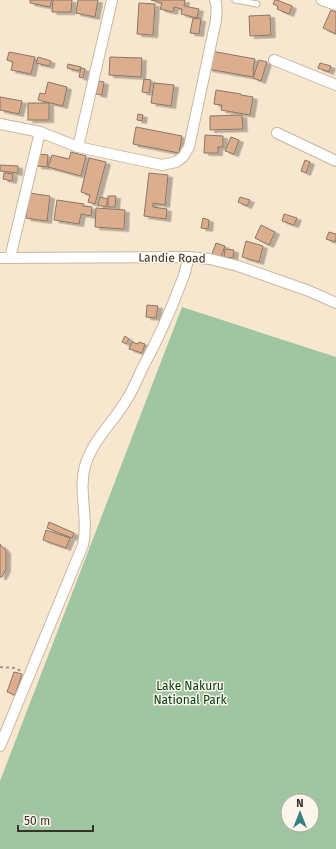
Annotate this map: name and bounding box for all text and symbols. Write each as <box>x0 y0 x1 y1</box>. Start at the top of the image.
street label: Landie Road <box>138 250 206 266</box>
park label: Lake Nakuru National Park <box>153 679 227 707</box>
north arrow <box>280 793 320 833</box>
text: N <box>296 797 304 810</box>
scale bar <box>18 807 93 833</box>
text: 50 m <box>24 814 50 828</box>

